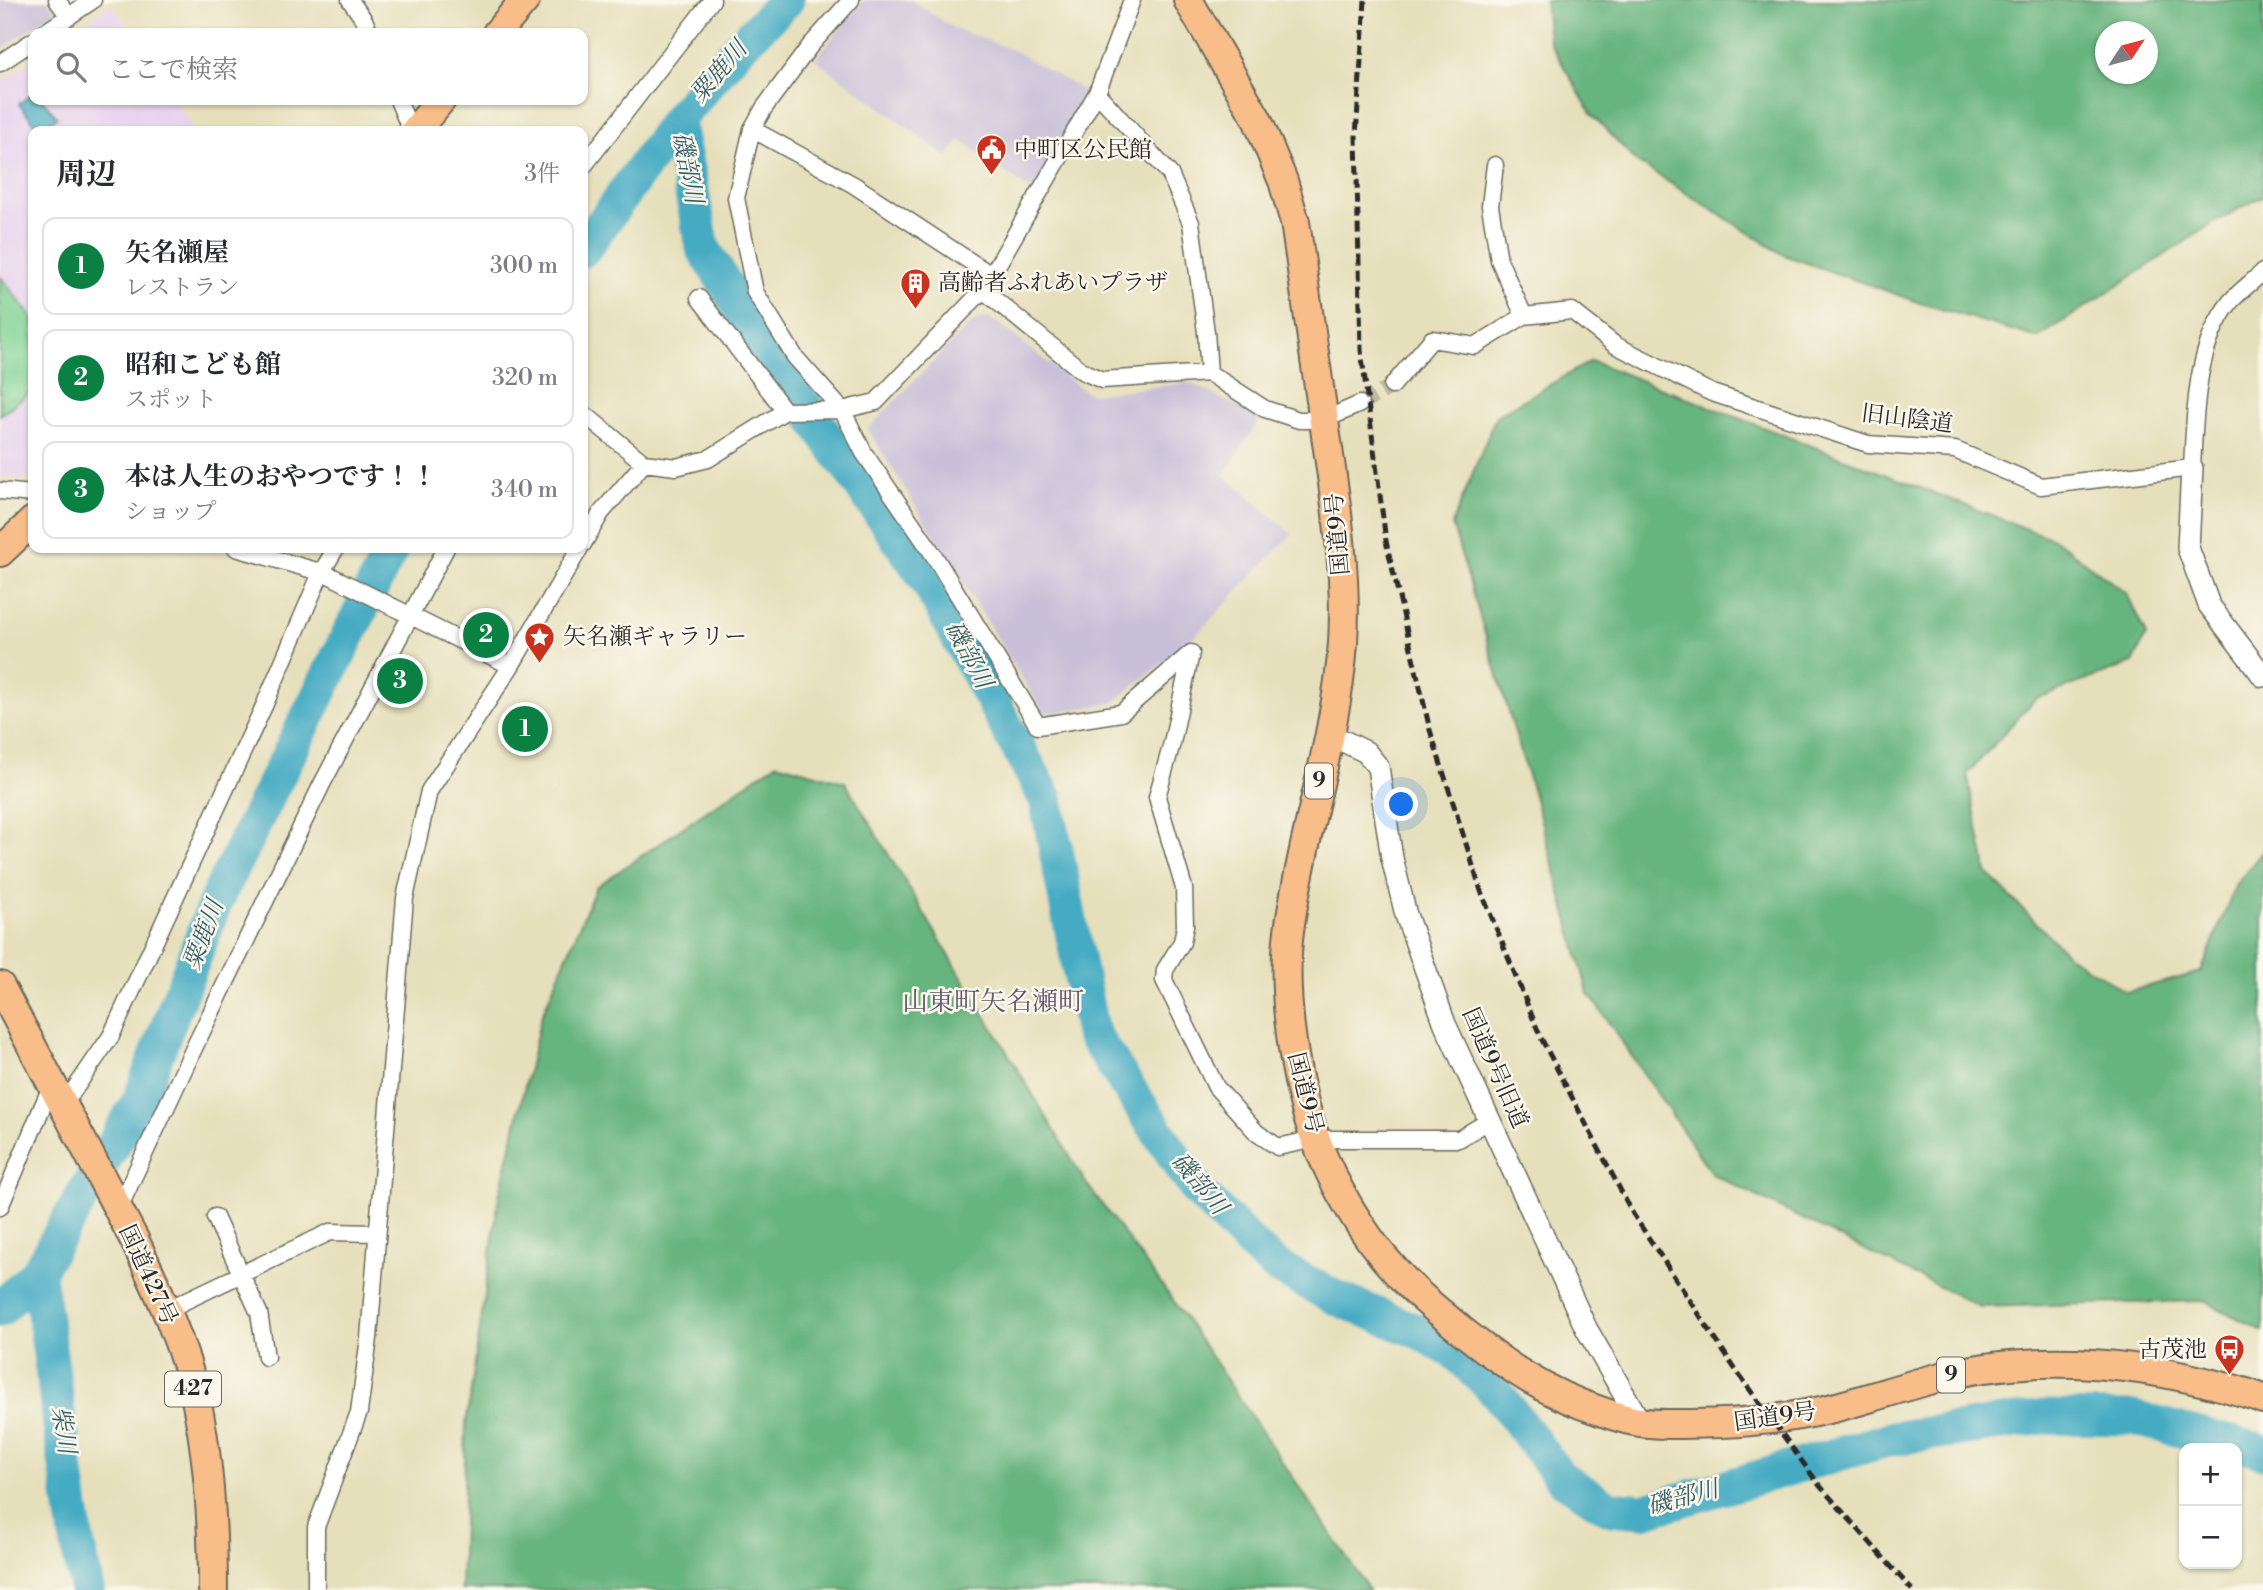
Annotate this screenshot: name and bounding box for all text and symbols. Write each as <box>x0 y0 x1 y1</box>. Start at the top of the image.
north arrow <box>2095 21 2158 84</box>
search box <box>28 28 588 105</box>
water label: 粟鹿川 <box>684 33 756 109</box>
icon: search <box>52 48 90 86</box>
text: ここで検索 <box>108 54 238 86</box>
water label: 磯部川 <box>665 130 709 209</box>
public building icon: 中町区公民館 <box>974 133 1008 177</box>
place label: 中町区公民館 <box>1014 136 1152 164</box>
text: 周辺 <box>56 156 116 194</box>
text: 3件 <box>524 160 560 188</box>
text: 矢名瀬屋 <box>125 237 229 269</box>
text: 1 <box>75 252 87 280</box>
text: 300 m <box>490 252 558 280</box>
building icon: 高齢者ふれあいプラザ <box>898 266 932 310</box>
place label: 高齢者ふれあいプラザ <box>938 269 1168 297</box>
text: レストラン <box>125 274 239 302</box>
text: 昭和こども館 <box>125 349 281 381</box>
text: 2 <box>74 364 88 392</box>
text: 320 m <box>492 364 558 392</box>
text: スポット <box>125 386 217 414</box>
street label: 旧山陰道 <box>1860 399 1954 439</box>
text: 本は人生のおやつです！！ <box>125 461 437 493</box>
text: 3 <box>74 476 88 504</box>
text: 340 m <box>491 476 558 504</box>
street label: 国道9号 <box>1320 491 1356 577</box>
text: ショップ <box>125 498 217 526</box>
pin: 2 <box>463 609 509 661</box>
water label: 磯部川 <box>938 616 1000 696</box>
place icon: 矢名瀬ギャラリー <box>523 620 557 664</box>
place label: 矢名瀬ギャラリー <box>563 623 747 651</box>
pin: 3 <box>377 655 423 707</box>
pin: 1 <box>502 703 548 755</box>
road number: 9 <box>1305 764 1333 798</box>
your location <box>1384 787 1418 821</box>
water label: 粟鹿川 <box>177 893 232 974</box>
district label: 山東町矢名瀬町 <box>902 986 1084 1018</box>
street label: 国道9号旧道 <box>1456 1003 1534 1133</box>
street label: 国道9号 <box>1281 1049 1329 1137</box>
water label: 磯部川 <box>1164 1147 1236 1224</box>
street label: 国道427号 <box>113 1220 183 1330</box>
bus stop icon: 古茂池 <box>2213 1333 2247 1377</box>
place label: 古茂池 <box>2138 1336 2207 1364</box>
road number: 9 <box>1937 1358 1965 1392</box>
road number: 427 <box>165 1372 221 1406</box>
street label: 国道9号 <box>1732 1397 1818 1437</box>
water label: 柴川 <box>44 1404 82 1459</box>
map controls <box>2179 1443 2242 1569</box>
button: + <box>2179 1443 2242 1506</box>
water label: 磯部川 <box>1644 1473 1725 1522</box>
button: − <box>2179 1506 2242 1569</box>

